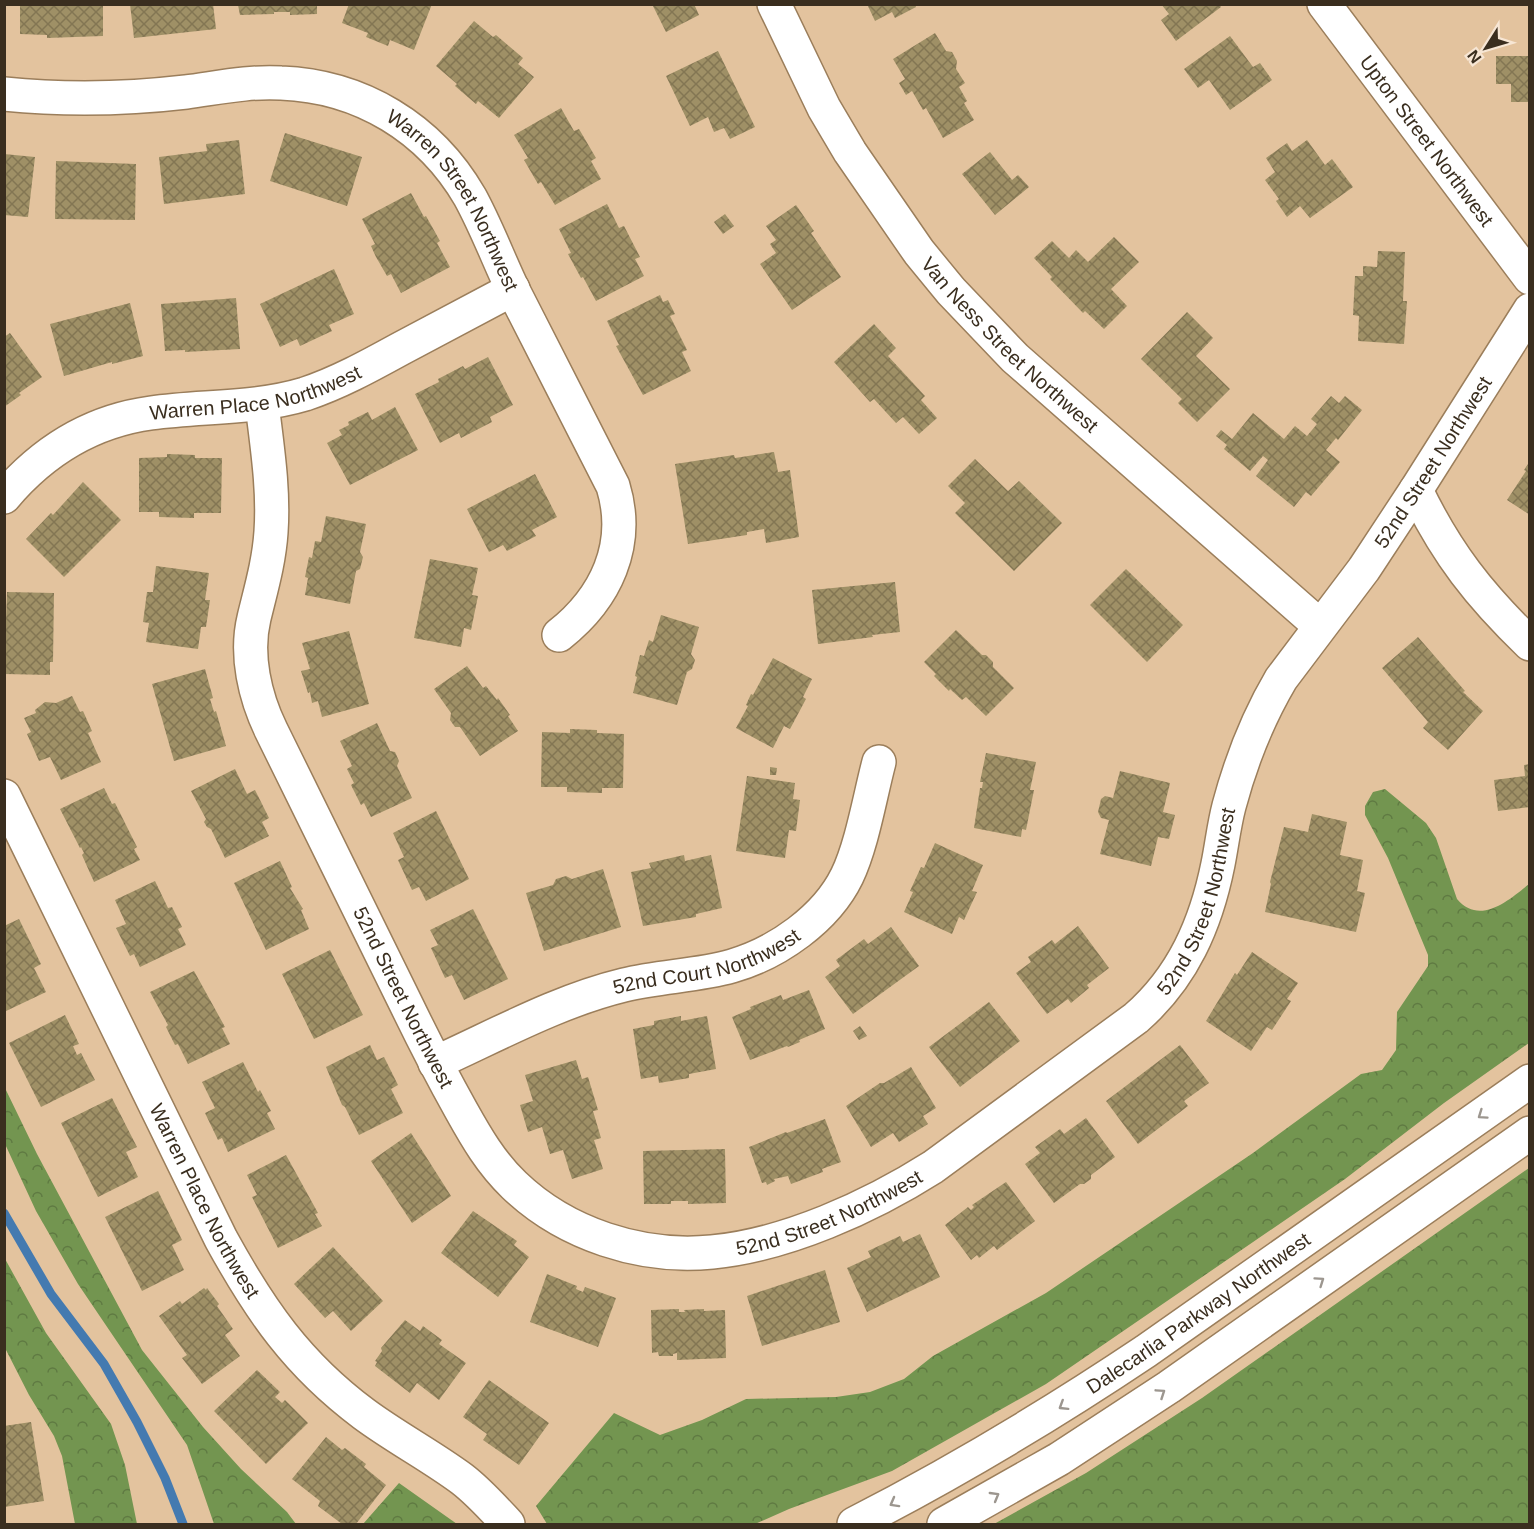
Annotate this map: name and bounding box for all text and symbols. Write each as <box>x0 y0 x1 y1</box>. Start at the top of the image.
north arrow <box>1456 18 1516 78</box>
street label: Upton Street Northwest <box>1355 51 1499 231</box>
street label: Warren Street Northwest <box>383 105 523 295</box>
street label: Van Ness Street Northwest <box>917 253 1103 437</box>
street label: Warren Place Northwest <box>148 361 365 424</box>
street label: 52nd Street Northwest <box>1370 372 1496 552</box>
street label: 52nd Street Northwest <box>1153 805 1239 999</box>
street label: 52nd Street Northwest <box>349 903 458 1092</box>
street label: 52nd Court Northwest <box>610 924 804 998</box>
street label: Warren Place Northwest <box>145 1100 264 1303</box>
one-way arrow <box>1477 1108 1488 1119</box>
street label: 52nd Street Northwest <box>734 1165 926 1260</box>
street label: Dalecarlia Parkway Northwest <box>1082 1228 1315 1398</box>
one-way arrow <box>1314 1277 1325 1288</box>
one-way arrow <box>1154 1389 1165 1400</box>
one-way arrow <box>1059 1398 1069 1410</box>
one-way arrow <box>989 1492 999 1503</box>
one-way arrow <box>890 1496 900 1507</box>

